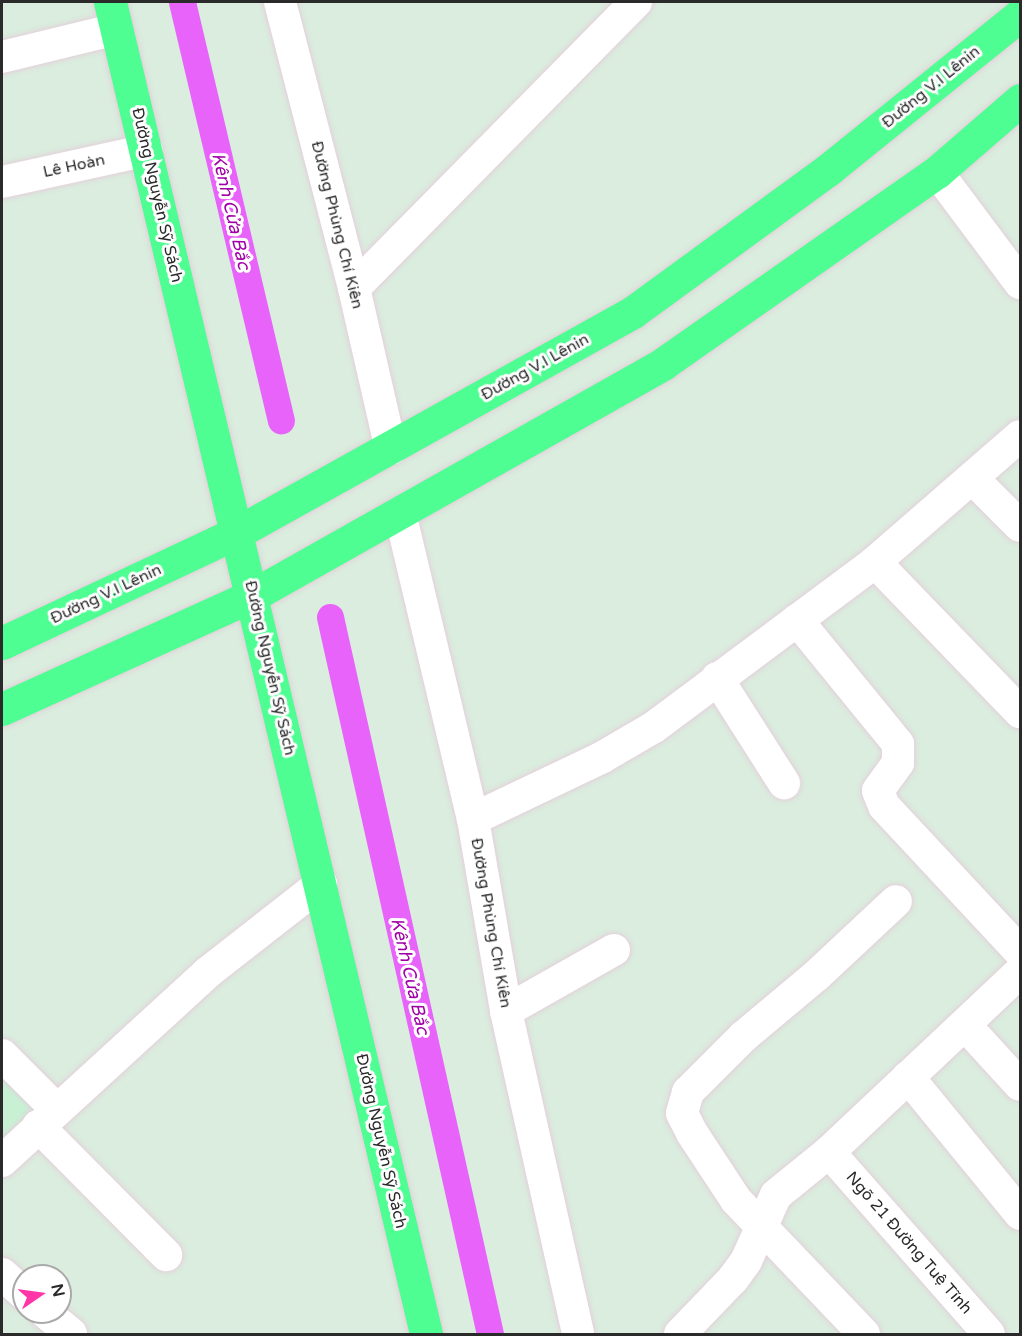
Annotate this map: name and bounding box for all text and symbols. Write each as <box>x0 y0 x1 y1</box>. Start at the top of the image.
street label: Đường V.I Lênin <box>878 42 984 132</box>
street label: Đường Nguyễn Sỹ Sách <box>128 106 186 284</box>
street label: Đường Phùng Chí Kiên <box>307 139 367 311</box>
street label: Lê Hoàn <box>41 150 107 182</box>
water label: Kênh Cửa Bắc <box>207 150 255 272</box>
street label: Đường V.I Lênin <box>478 329 592 405</box>
street label: Đường V.I Lênin <box>47 560 165 628</box>
street label: Đường Nguyễn Sỹ Sách <box>241 579 299 757</box>
street label: Đường Phùng Chí Kiên <box>467 837 515 1009</box>
water label: Kênh Cửa Bắc <box>386 915 434 1037</box>
street label: Đường Nguyễn Sỹ Sách <box>352 1052 410 1230</box>
street label: Ngõ 21 Đường Tuệ Tĩnh <box>842 1168 976 1318</box>
north arrow <box>12 1264 72 1324</box>
text: N <box>46 1282 69 1299</box>

